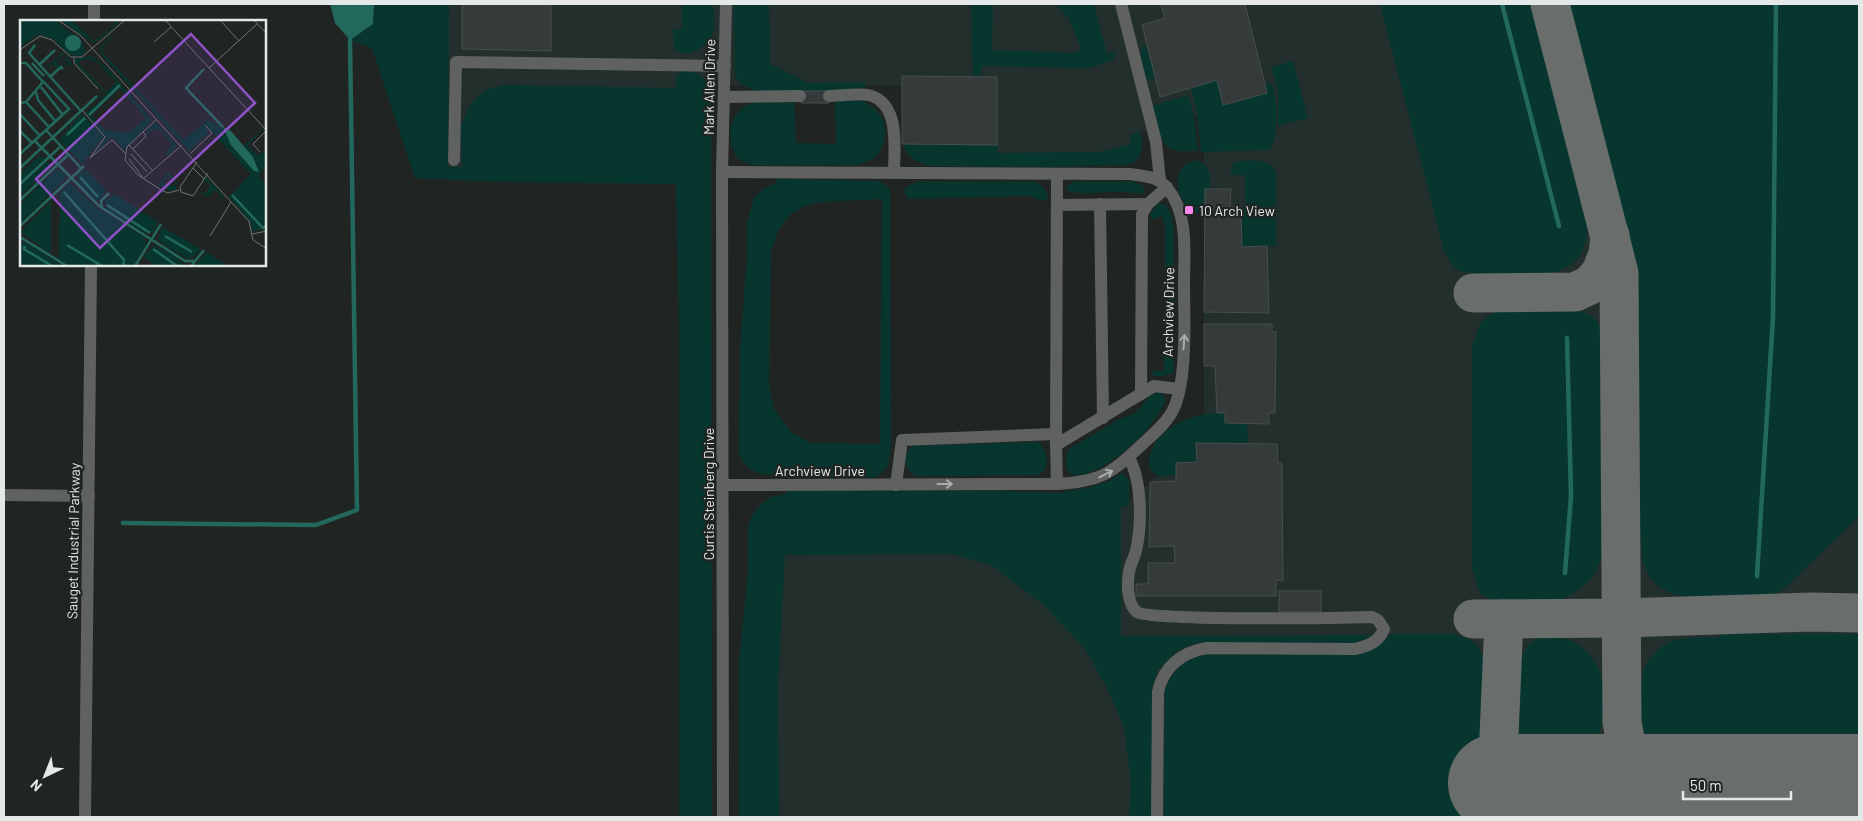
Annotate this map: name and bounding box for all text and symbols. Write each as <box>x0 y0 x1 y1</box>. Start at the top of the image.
inset map <box>20 20 266 266</box>
street label: Mark Allen Drive <box>700 39 718 135</box>
place label: 10 Arch View <box>1199 202 1275 219</box>
marker: 10 Arch View <box>1183 204 1195 216</box>
street label: Archview Drive <box>1159 267 1177 357</box>
one-way arrow <box>1179 334 1188 350</box>
street label: Curtis Steinberg Drive <box>700 428 717 560</box>
street label: Sauget Industrial Parkway <box>63 462 83 619</box>
street label: Archview Drive <box>775 462 865 479</box>
one-way arrow <box>1098 469 1113 479</box>
one-way arrow <box>936 479 953 489</box>
north arrow <box>20 751 70 801</box>
scale bar <box>1683 768 1790 800</box>
text: N <box>27 776 45 795</box>
text: 50 m <box>1690 776 1722 794</box>

